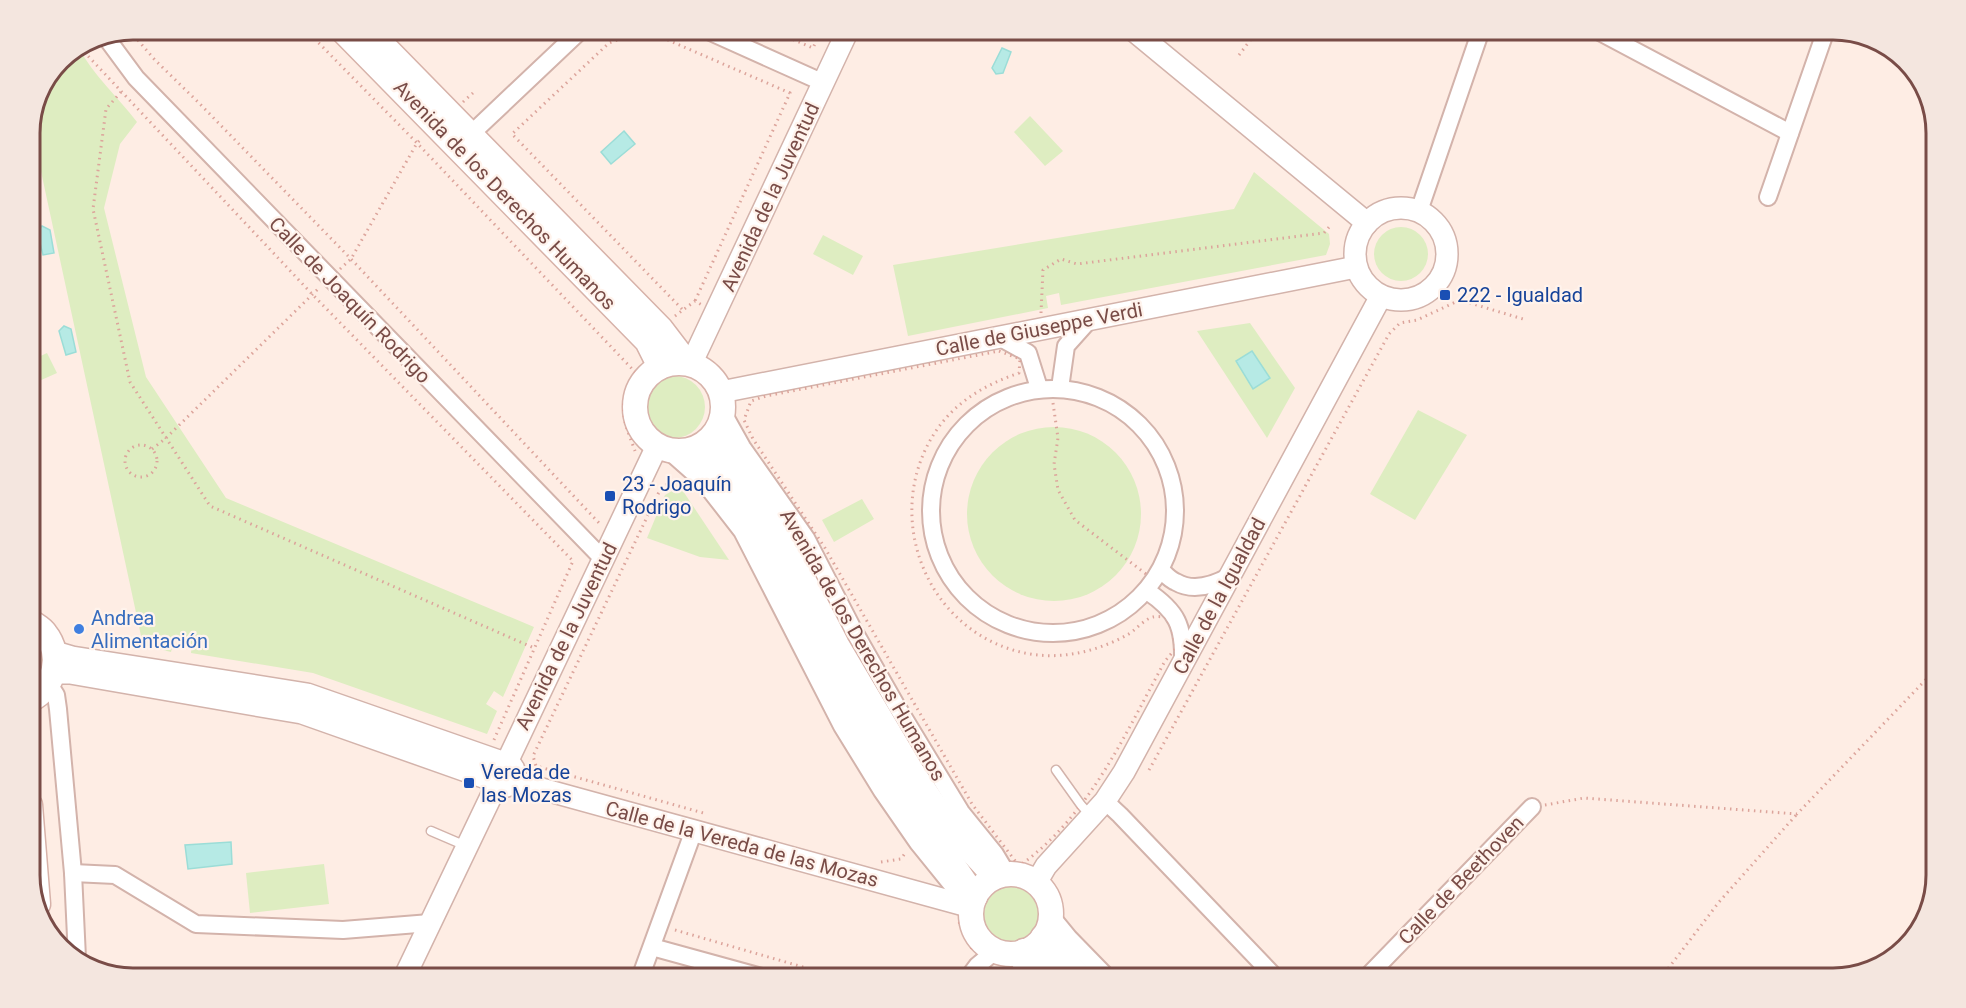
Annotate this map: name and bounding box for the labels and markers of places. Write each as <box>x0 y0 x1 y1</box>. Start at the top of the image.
place label: 222 - Igualdad <box>1457 283 1583 307</box>
marker: 222 - Igualdad <box>1438 288 1452 302</box>
place label: 23 - Joaquín Rodrigo <box>622 472 732 519</box>
marker: 23 - Joaquín Rodrigo <box>603 489 617 503</box>
place label: Andrea Alimentación <box>91 606 208 653</box>
marker: Andrea Alimentación <box>72 622 86 636</box>
place label: Vereda de las Mozas <box>481 760 572 807</box>
marker: Vereda de las Mozas <box>462 776 476 790</box>

